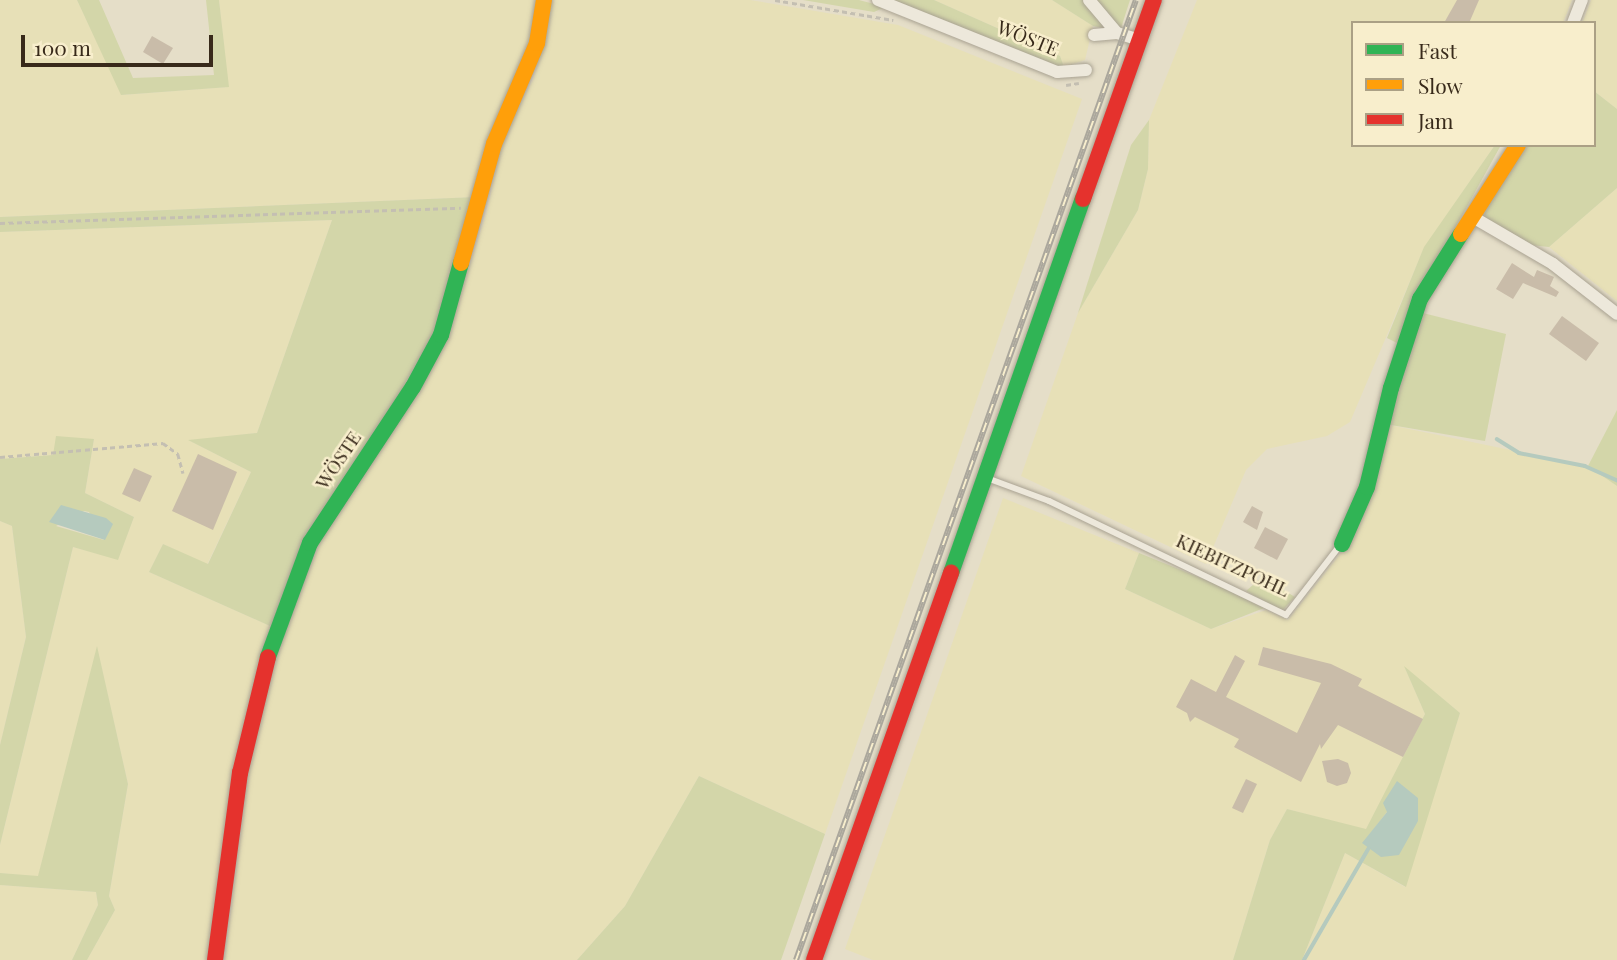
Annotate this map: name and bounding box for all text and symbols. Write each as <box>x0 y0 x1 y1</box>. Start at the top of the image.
street label: WÖSTE <box>994 15 1062 61</box>
scale bar <box>24 21 217 65</box>
legend <box>1351 21 1596 147</box>
text: 100 m <box>34 33 91 61</box>
text: Fast <box>1418 36 1457 64</box>
text: Slow <box>1418 71 1463 99</box>
text: Jam <box>1418 106 1454 134</box>
street label: WÖSTE <box>310 427 366 493</box>
street label: KIEBITZPOHL <box>1173 529 1293 601</box>

